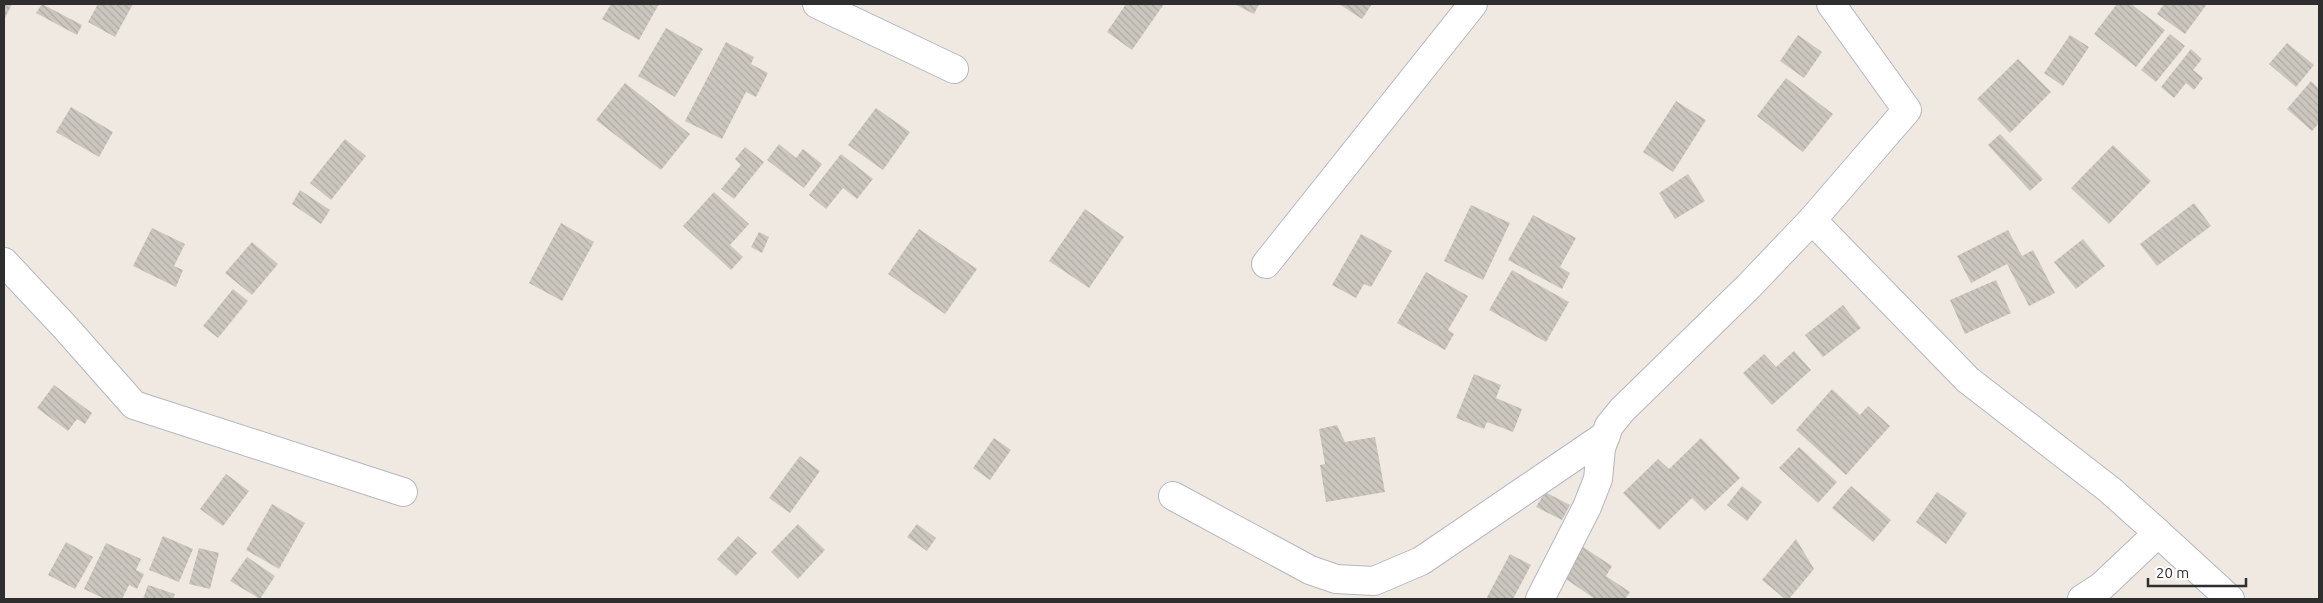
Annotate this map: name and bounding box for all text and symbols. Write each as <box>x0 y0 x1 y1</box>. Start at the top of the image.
scale bar <box>2148 556 2246 588</box>
text: 20 m <box>2156 564 2189 581</box>

